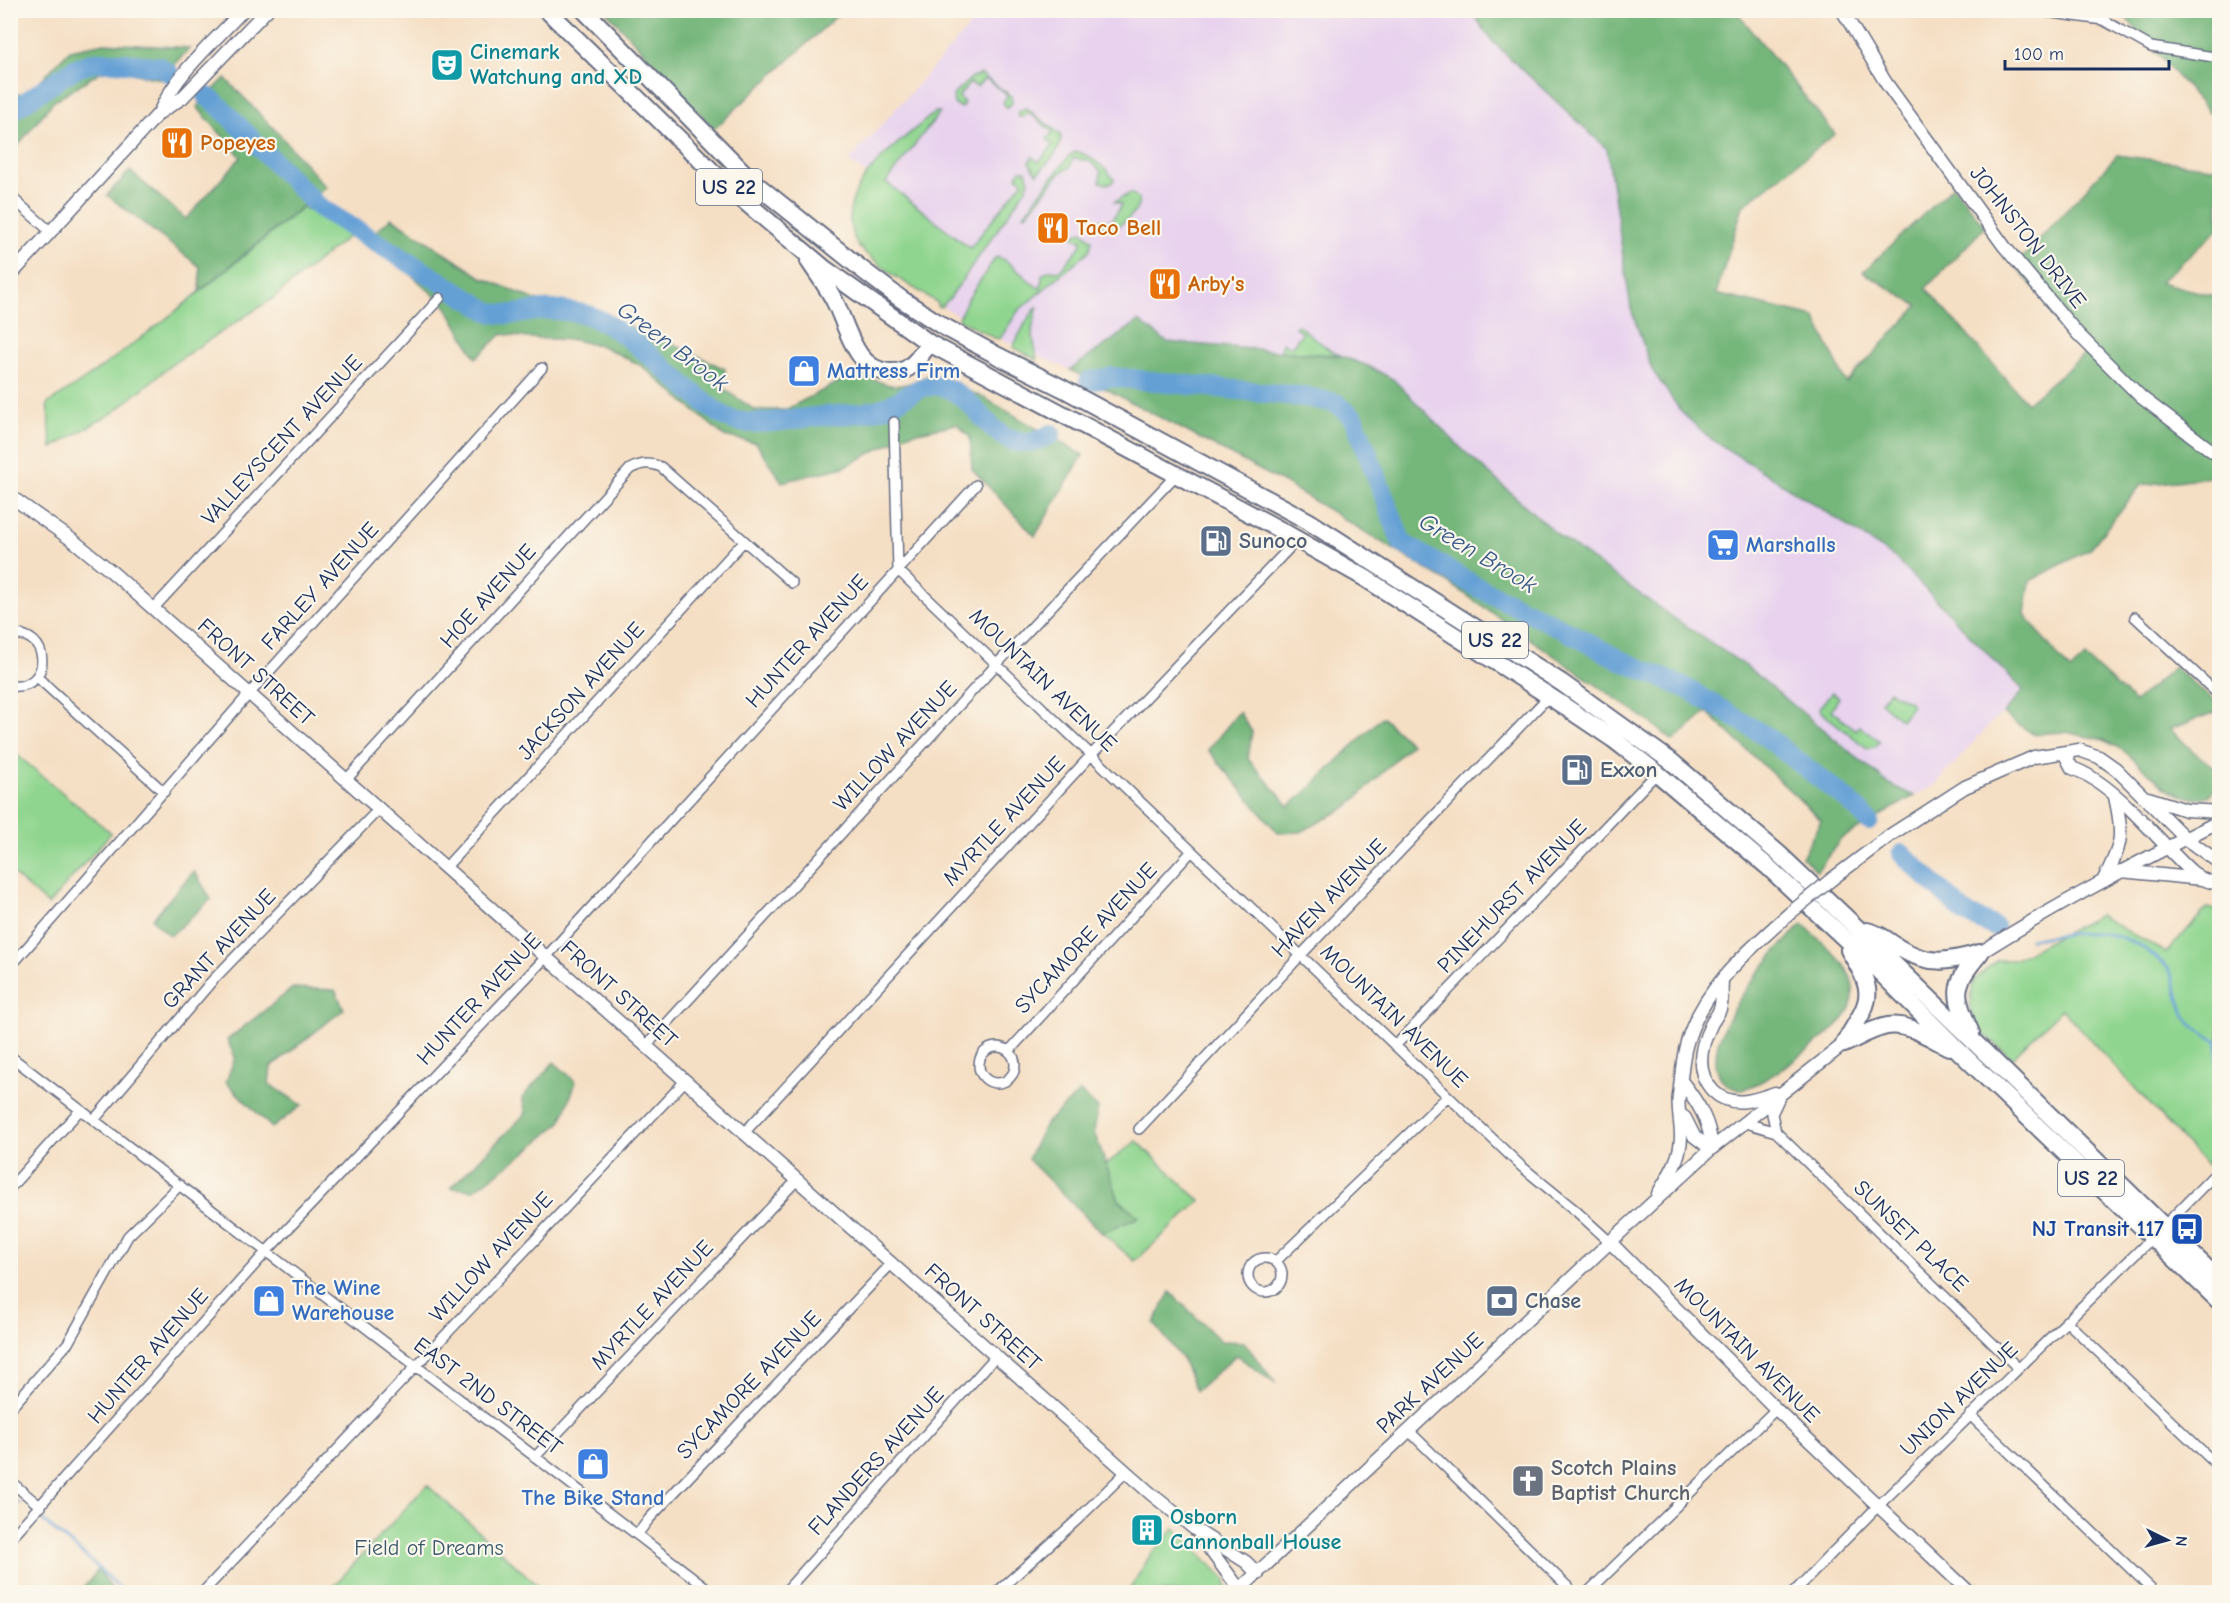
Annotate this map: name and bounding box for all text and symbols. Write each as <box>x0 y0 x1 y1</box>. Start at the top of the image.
scale bar <box>2005 33 2168 71</box>
place label: Cinemark Watchung and XD <box>470 39 642 90</box>
text: 100 m <box>2014 44 2064 65</box>
theatre icon: Cinemark Watchung and XD <box>429 47 465 83</box>
restaurant icon: Popeyes <box>159 125 195 161</box>
place label: Popeyes <box>200 130 276 156</box>
street label: JOHNSTON DRIVE <box>1964 161 2092 313</box>
road number: US 22 <box>696 169 762 205</box>
restaurant icon: Taco Bell <box>1035 210 1071 246</box>
place label: Taco Bell <box>1076 215 1161 241</box>
restaurant icon: Arby's <box>1147 266 1183 302</box>
place label: Arby's <box>1188 271 1244 297</box>
water label: Green Brook <box>612 295 734 397</box>
street label: VALLEYSCENT AVENUE <box>196 349 368 531</box>
shop icon: Mattress Firm <box>786 353 822 389</box>
place label: Mattress Firm <box>827 358 960 384</box>
water label: Green Brook <box>1414 507 1542 599</box>
street label: FARLEY AVENUE <box>256 517 384 655</box>
fuel station icon: Sunoco <box>1198 523 1234 559</box>
supermarket icon: Marshalls <box>1705 527 1741 563</box>
place label: Sunoco <box>1239 528 1307 554</box>
place label: Marshalls <box>1746 532 1836 558</box>
street label: HOE AVENUE <box>435 539 541 653</box>
street label: HUNTER AVENUE <box>740 569 874 713</box>
street label: MOUNTAIN AVENUE <box>964 603 1122 757</box>
street label: FRONT STREET <box>192 613 320 732</box>
street label: JACKSON AVENUE <box>512 617 650 765</box>
road number: US 22 <box>1462 622 1528 658</box>
street label: WILLOW AVENUE <box>828 675 962 817</box>
street label: MYRTLE AVENUE <box>937 751 1071 891</box>
fuel station icon: Exxon <box>1559 752 1595 788</box>
place label: Exxon <box>1600 757 1658 783</box>
street label: PINEHURST AVENUE <box>1432 814 1592 978</box>
street label: HAVEN AVENUE <box>1266 833 1392 963</box>
street label: SYCAMORE AVENUE <box>1009 857 1163 1019</box>
street label: GRANT AVENUE <box>157 884 281 1014</box>
street label: HUNTER AVENUE <box>411 928 547 1070</box>
street label: FRONT STREET <box>555 935 683 1054</box>
street label: MOUNTAIN AVENUE <box>1315 939 1473 1093</box>
road number: US 22 <box>2058 1160 2124 1196</box>
street label: SUNSET PLACE <box>1848 1175 1974 1297</box>
street label: WILLOW AVENUE <box>424 1186 558 1328</box>
bus stop icon: NJ Transit 117 <box>2169 1211 2205 1247</box>
place label: NJ Transit 117 <box>2032 1216 2164 1242</box>
street label: MYRTLE AVENUE <box>585 1235 719 1375</box>
street label: FRONT STREET <box>919 1258 1047 1377</box>
street label: MOUNTAIN AVENUE <box>1669 1272 1825 1428</box>
place label: The Wine Warehouse <box>292 1275 394 1326</box>
street label: HUNTER AVENUE <box>82 1283 214 1429</box>
shop icon: The Wine Warehouse <box>251 1283 287 1319</box>
bank icon: Chase <box>1484 1283 1520 1319</box>
place label: Chase <box>1525 1288 1581 1314</box>
street label: SYCAMORE AVENUE <box>671 1305 827 1465</box>
street label: PARK AVENUE <box>1371 1327 1489 1439</box>
street label: EAST 2ND STREET <box>409 1332 568 1461</box>
street label: UNION AVENUE <box>1895 1336 2023 1462</box>
street label: FLANDERS AVENUE <box>803 1382 949 1540</box>
shop icon: The Bike Stand <box>575 1446 611 1482</box>
place label: Scotch Plains Baptist Church <box>1551 1455 1690 1506</box>
church icon: Scotch Plains Baptist Church <box>1510 1463 1546 1499</box>
place label: The Bike Stand <box>522 1485 664 1511</box>
place label: Osborn Cannonball House <box>1170 1504 1341 1555</box>
north arrow <box>2137 1510 2197 1570</box>
building icon: Osborn Cannonball House <box>1129 1512 1165 1548</box>
park label: Field of Dreams <box>354 1535 504 1561</box>
text: N <box>2172 1535 2190 1547</box>

